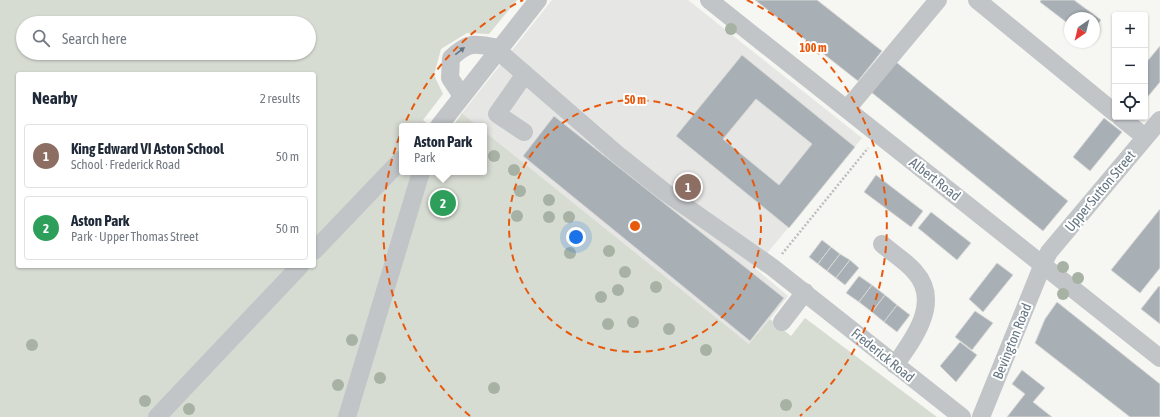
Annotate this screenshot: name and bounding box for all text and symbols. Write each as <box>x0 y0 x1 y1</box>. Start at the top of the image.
north arrow <box>1064 12 1100 48</box>
map controls <box>1112 12 1148 120</box>
button: + <box>1112 12 1148 48</box>
search box <box>16 16 316 60</box>
icon: search <box>30 27 52 49</box>
text: Search here <box>62 30 127 47</box>
text: 100 m <box>799 41 827 55</box>
one-way arrow <box>454 47 465 55</box>
button: − <box>1112 48 1148 84</box>
button: locate <box>1112 84 1148 120</box>
text: Nearby <box>32 88 78 108</box>
text: 2 results <box>260 91 300 106</box>
text: 50 m <box>624 93 646 107</box>
popup <box>399 123 487 175</box>
text: Aston Park <box>414 133 472 150</box>
text: King Edward VI Aston School <box>71 140 224 157</box>
street label: Upper Sutton Street <box>1062 147 1138 235</box>
text: 1 <box>43 149 49 164</box>
text: 50 m <box>276 149 299 164</box>
text: Park <box>414 150 436 165</box>
street label: Albert Road <box>906 154 964 204</box>
text: School · Frederick Road <box>71 157 180 172</box>
pin: 1 <box>675 172 701 202</box>
pin: 2 <box>430 188 456 218</box>
text: Aston Park <box>71 212 129 229</box>
centre of rings <box>628 219 642 233</box>
text: 2 <box>43 221 49 236</box>
text: 50 m <box>276 221 299 236</box>
your location <box>566 227 586 247</box>
text: Park · Upper Thomas Street <box>71 229 199 244</box>
street label: Bevington Road <box>989 301 1035 381</box>
street label: Frederick Road <box>848 325 918 385</box>

